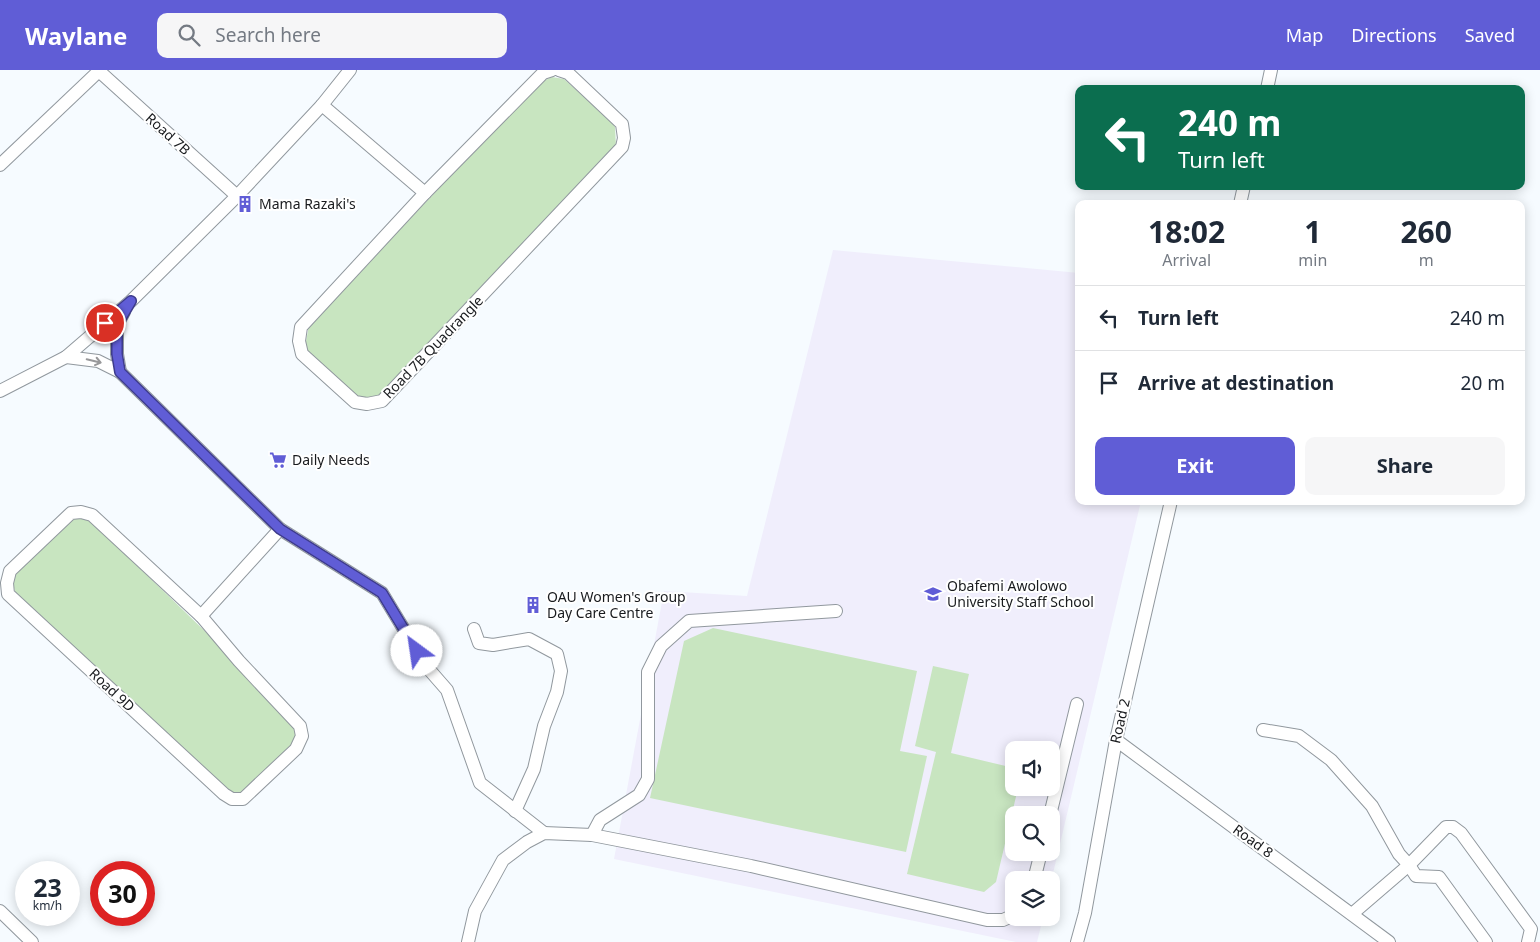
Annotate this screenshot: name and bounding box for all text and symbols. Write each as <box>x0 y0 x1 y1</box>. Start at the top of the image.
search box <box>157 13 507 58</box>
text: Waylane <box>25 19 127 52</box>
icon: search <box>175 21 203 49</box>
text: Search here <box>215 22 321 48</box>
text: Map <box>1286 23 1323 47</box>
text: Directions <box>1351 23 1437 47</box>
text: Saved <box>1465 23 1515 47</box>
text: 240 m <box>1178 99 1281 146</box>
icon: left <box>1095 105 1160 170</box>
street label: Road 7B <box>142 108 195 159</box>
text: Turn left <box>1178 144 1265 174</box>
building icon: Mama Razaki's <box>235 194 255 214</box>
place label: Mama Razaki's <box>259 194 356 213</box>
text: 18:02 <box>1148 211 1225 252</box>
text: 1 <box>1304 211 1321 252</box>
text: 260 <box>1400 211 1452 252</box>
text: Arrival <box>1162 249 1211 271</box>
text: min <box>1298 249 1327 271</box>
text: m <box>1419 249 1434 271</box>
street label: Road 7B Quadrangle <box>378 291 487 402</box>
pin <box>84 302 126 344</box>
icon: left <box>1095 304 1123 332</box>
text: Turn left <box>1138 305 1219 331</box>
text: 240 m <box>1450 305 1505 331</box>
icon: arrive <box>91 309 119 337</box>
one-way arrow <box>85 357 101 366</box>
icon: arrive <box>1095 369 1123 397</box>
text: Arrive at destination <box>1138 370 1334 396</box>
text: 20 m <box>1461 370 1505 396</box>
button: Exit <box>1095 437 1295 495</box>
button: Share <box>1305 437 1505 495</box>
supermarket icon: Daily Needs <box>268 450 288 470</box>
place label: Daily Needs <box>292 450 370 469</box>
place label: Obafemi Awolowo University Staff School <box>947 576 1094 611</box>
school or university icon: Obafemi Awolowo University Staff School <box>923 584 943 604</box>
place label: OAU Women's Group Day Care Centre <box>547 587 686 622</box>
building icon: OAU Women's Group Day Care Centre <box>523 595 543 615</box>
position arrow <box>390 624 442 676</box>
street label: Road 9D <box>86 664 139 716</box>
street label: Road 2 <box>1105 697 1134 745</box>
map controls <box>1005 741 1060 926</box>
button: sound <box>1005 741 1060 796</box>
button: search <box>1005 806 1060 861</box>
street label: Road 8 <box>1229 820 1277 862</box>
speed limit sign: 30 <box>90 861 155 926</box>
text: 23 <box>33 870 62 904</box>
button: layers <box>1005 871 1060 926</box>
text: km/h <box>33 897 62 914</box>

